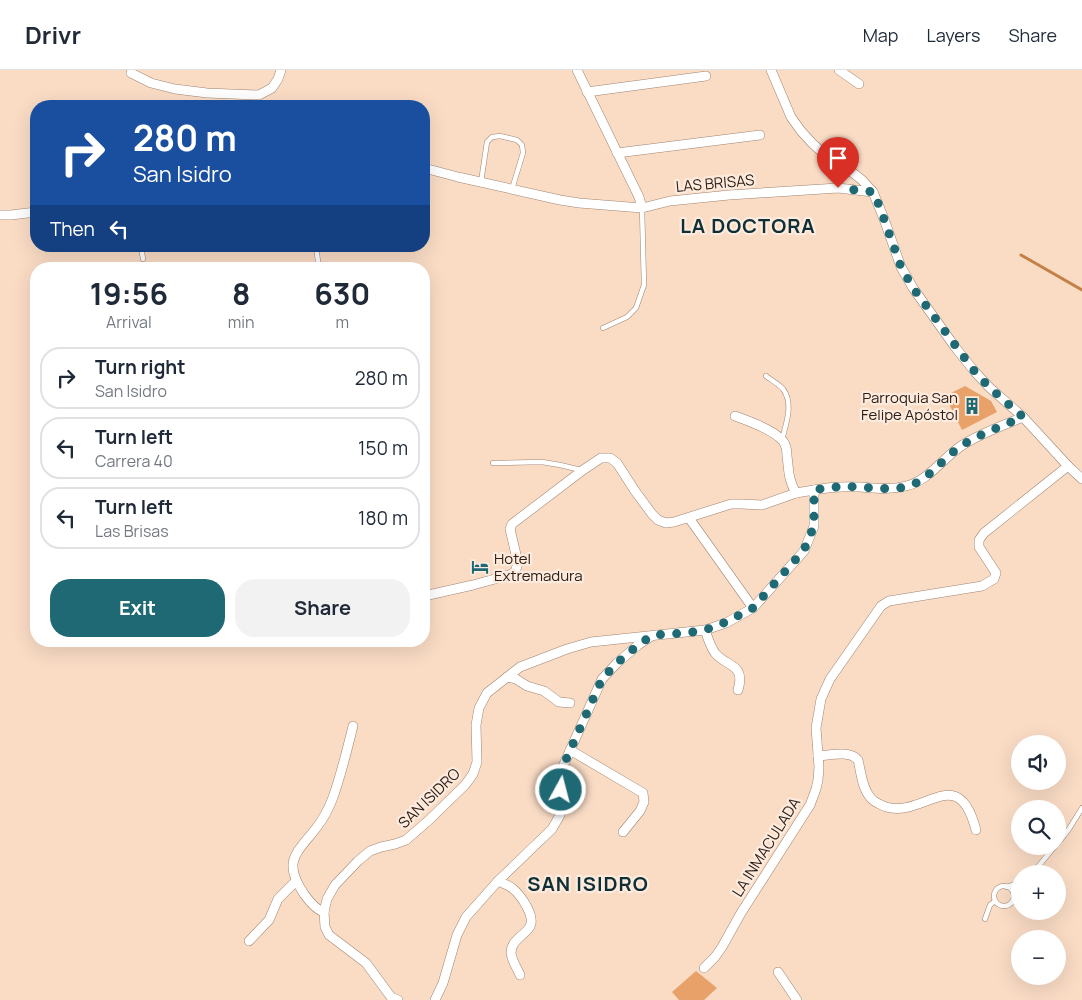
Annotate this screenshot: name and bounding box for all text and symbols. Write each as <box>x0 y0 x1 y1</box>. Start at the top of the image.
text: Drivr <box>25 18 81 51</box>
text: Map <box>863 23 898 47</box>
text: Layers <box>926 23 980 47</box>
text: Share <box>1008 23 1057 47</box>
text: 280 m <box>133 114 237 162</box>
icon: right <box>50 120 115 185</box>
pin <box>817 137 859 188</box>
icon: arrive <box>824 144 852 172</box>
text: San Isidro <box>133 159 232 189</box>
street label: LAS BRISAS <box>675 169 755 197</box>
district label: LA DOCTORA <box>680 212 816 239</box>
icon: left <box>105 215 133 243</box>
text: Then <box>50 216 95 242</box>
text: 19:56 <box>90 273 168 314</box>
text: 8 <box>232 273 250 314</box>
text: 630 <box>314 273 370 314</box>
text: Arrival <box>106 311 152 333</box>
text: min <box>228 311 255 333</box>
text: m <box>335 311 349 333</box>
text: Turn right <box>95 354 185 380</box>
icon: right <box>52 364 80 392</box>
text: 280 m <box>355 365 408 391</box>
text: San Isidro <box>95 380 167 402</box>
place label: Parroquia San Felipe Apóstol <box>861 387 958 425</box>
building icon: Parroquia San Felipe Apóstol <box>962 396 982 416</box>
text: Turn left <box>95 424 173 450</box>
icon: left <box>52 434 80 462</box>
text: 150 m <box>358 435 408 461</box>
text: Carrera 40 <box>95 450 173 472</box>
text: Turn left <box>95 494 173 520</box>
icon: left <box>52 504 80 532</box>
text: 180 m <box>358 505 408 531</box>
text: Las Brisas <box>95 520 169 542</box>
place label: Hotel Extremadura <box>494 548 583 586</box>
hotel icon: Hotel Extremadura <box>470 557 490 577</box>
button: Exit <box>50 579 225 637</box>
button: Share <box>235 579 410 637</box>
map controls <box>1011 735 1066 985</box>
button: sound <box>1011 735 1066 790</box>
street label: SAN ISIDRO <box>393 763 465 833</box>
position arrow <box>534 763 586 815</box>
street label: LA INMACULADA <box>727 793 805 901</box>
button: search <box>1011 800 1066 855</box>
button: + <box>1011 865 1066 920</box>
district label: SAN ISIDRO <box>527 870 649 897</box>
button: − <box>1011 930 1066 985</box>

